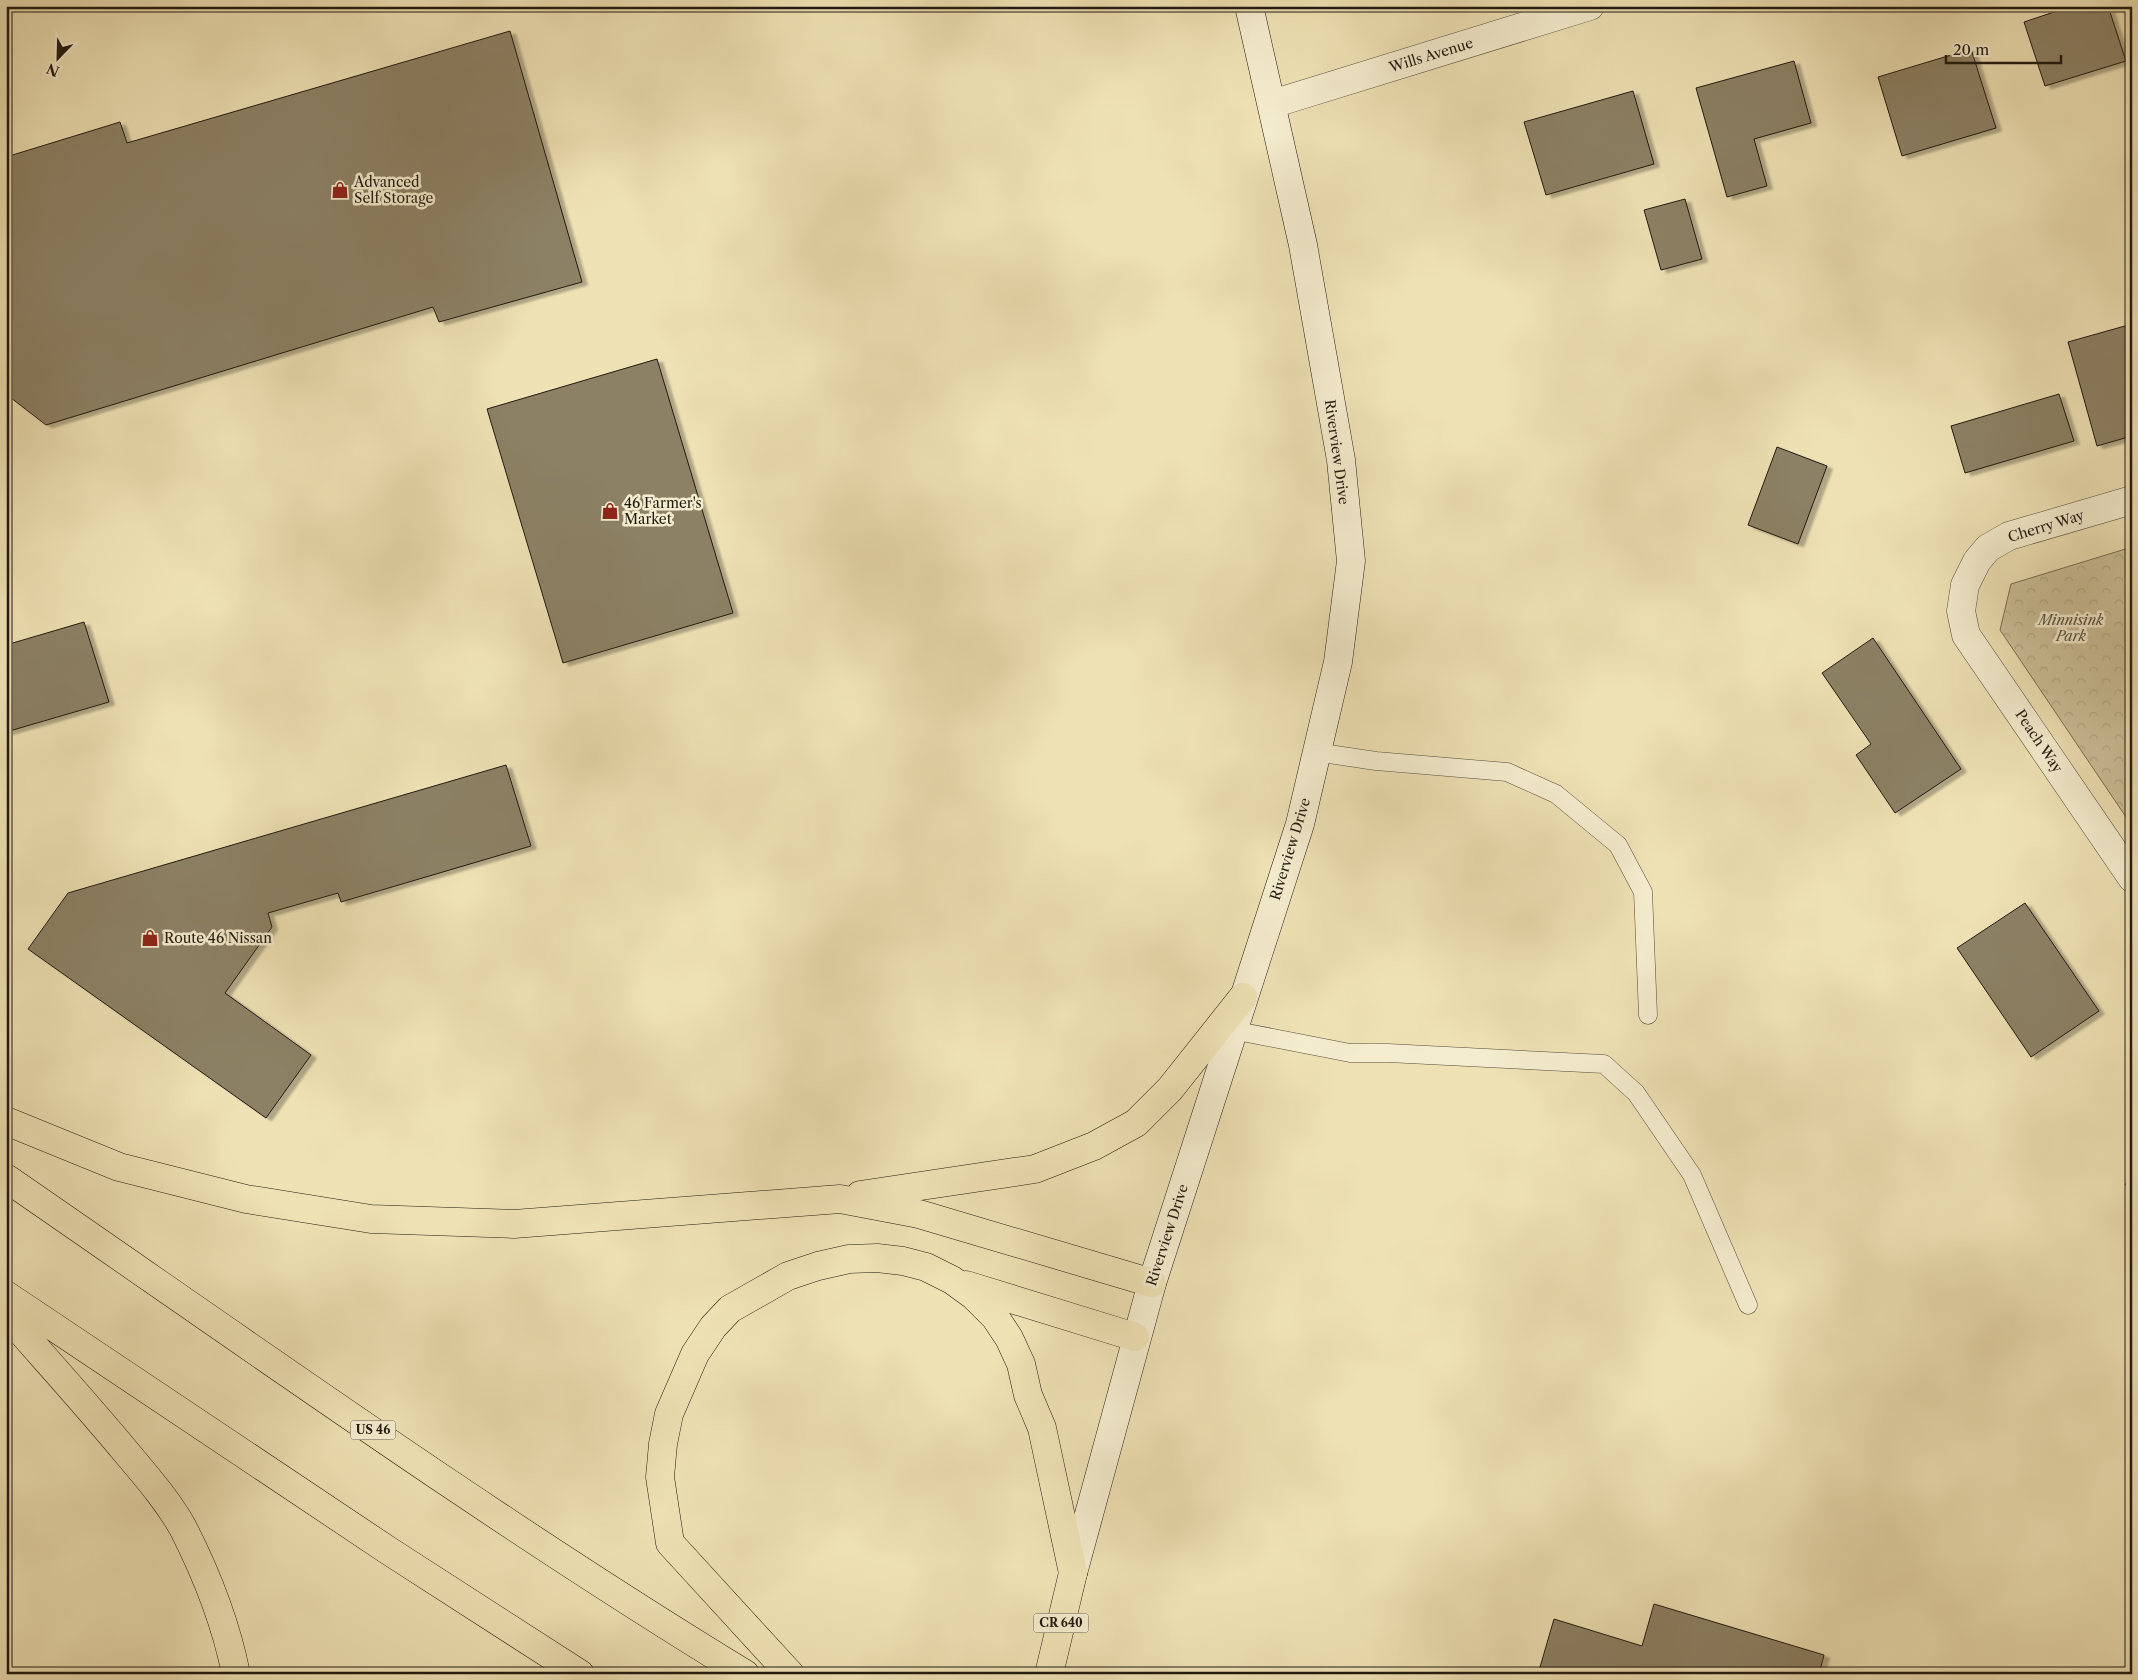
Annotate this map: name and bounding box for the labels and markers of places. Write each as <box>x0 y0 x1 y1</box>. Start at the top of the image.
place label: Advanced Self Storage <box>353 173 434 207</box>
shop icon: Advanced Self Storage <box>330 180 350 200</box>
place label: 46 Farmer's Market <box>624 494 702 528</box>
shop icon: 46 Farmer's Market <box>600 501 620 521</box>
shop icon: Route 46 Nissan <box>140 928 160 948</box>
place label: Route 46 Nissan <box>164 929 272 947</box>

